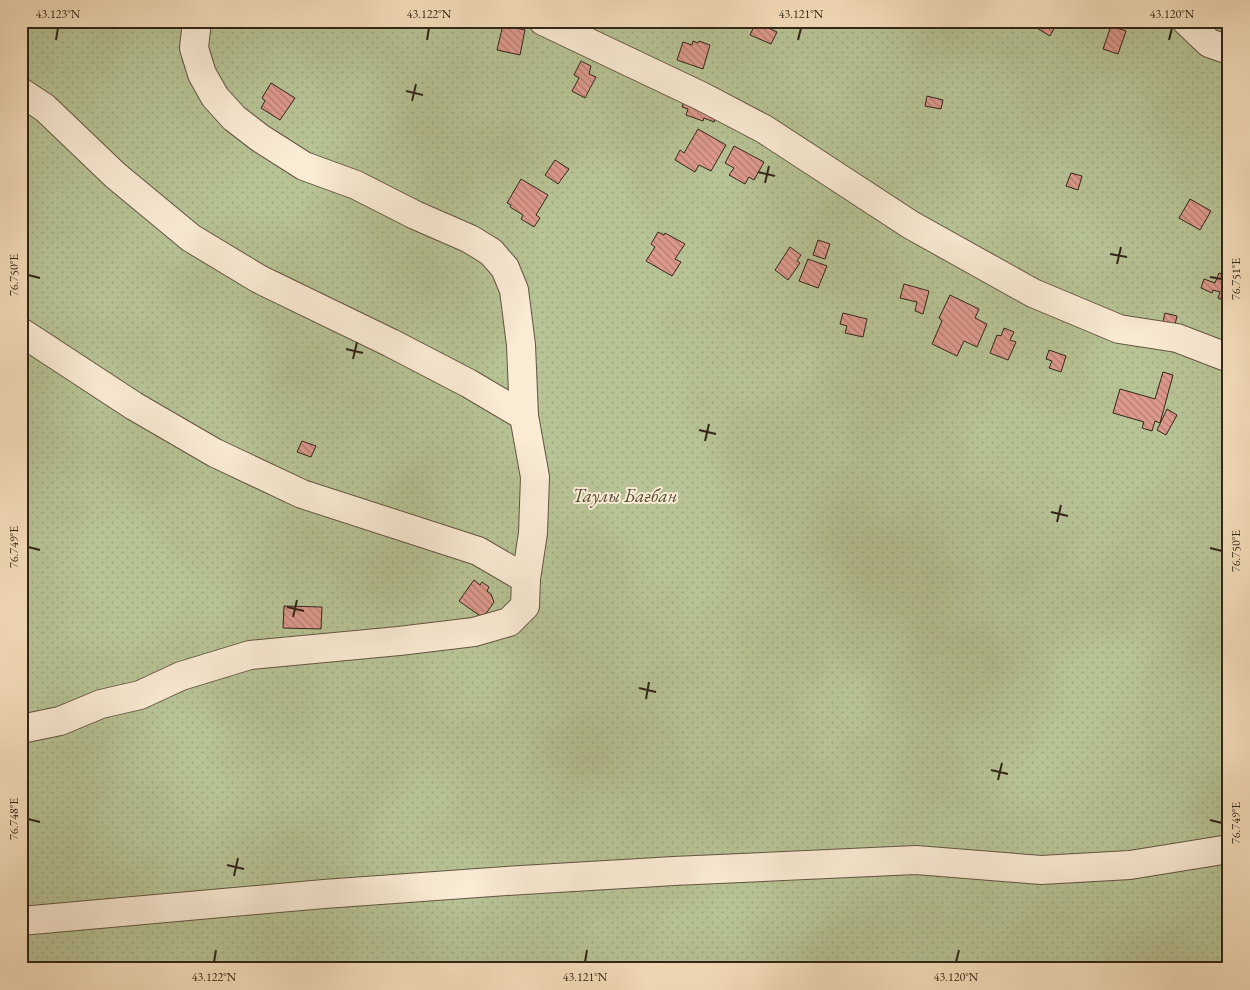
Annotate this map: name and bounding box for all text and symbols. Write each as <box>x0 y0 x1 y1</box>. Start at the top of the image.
text: 43.123°N <box>36 6 81 22</box>
text: 43.122°N <box>407 6 452 22</box>
text: 43.121°N <box>779 6 824 22</box>
text: 43.120°N <box>1150 6 1195 22</box>
text: 76.750°E <box>6 254 22 296</box>
text: 76.751°E <box>1228 258 1244 300</box>
park label: Таулы Бағбан <box>572 483 678 508</box>
text: 76.749°E <box>6 526 22 568</box>
text: 76.750°E <box>1228 530 1244 572</box>
text: 76.748°E <box>6 798 22 840</box>
text: 76.749°E <box>1228 802 1244 844</box>
text: 43.122°N <box>192 969 237 985</box>
text: 43.121°N <box>563 969 608 985</box>
text: 43.120°N <box>934 969 979 985</box>

